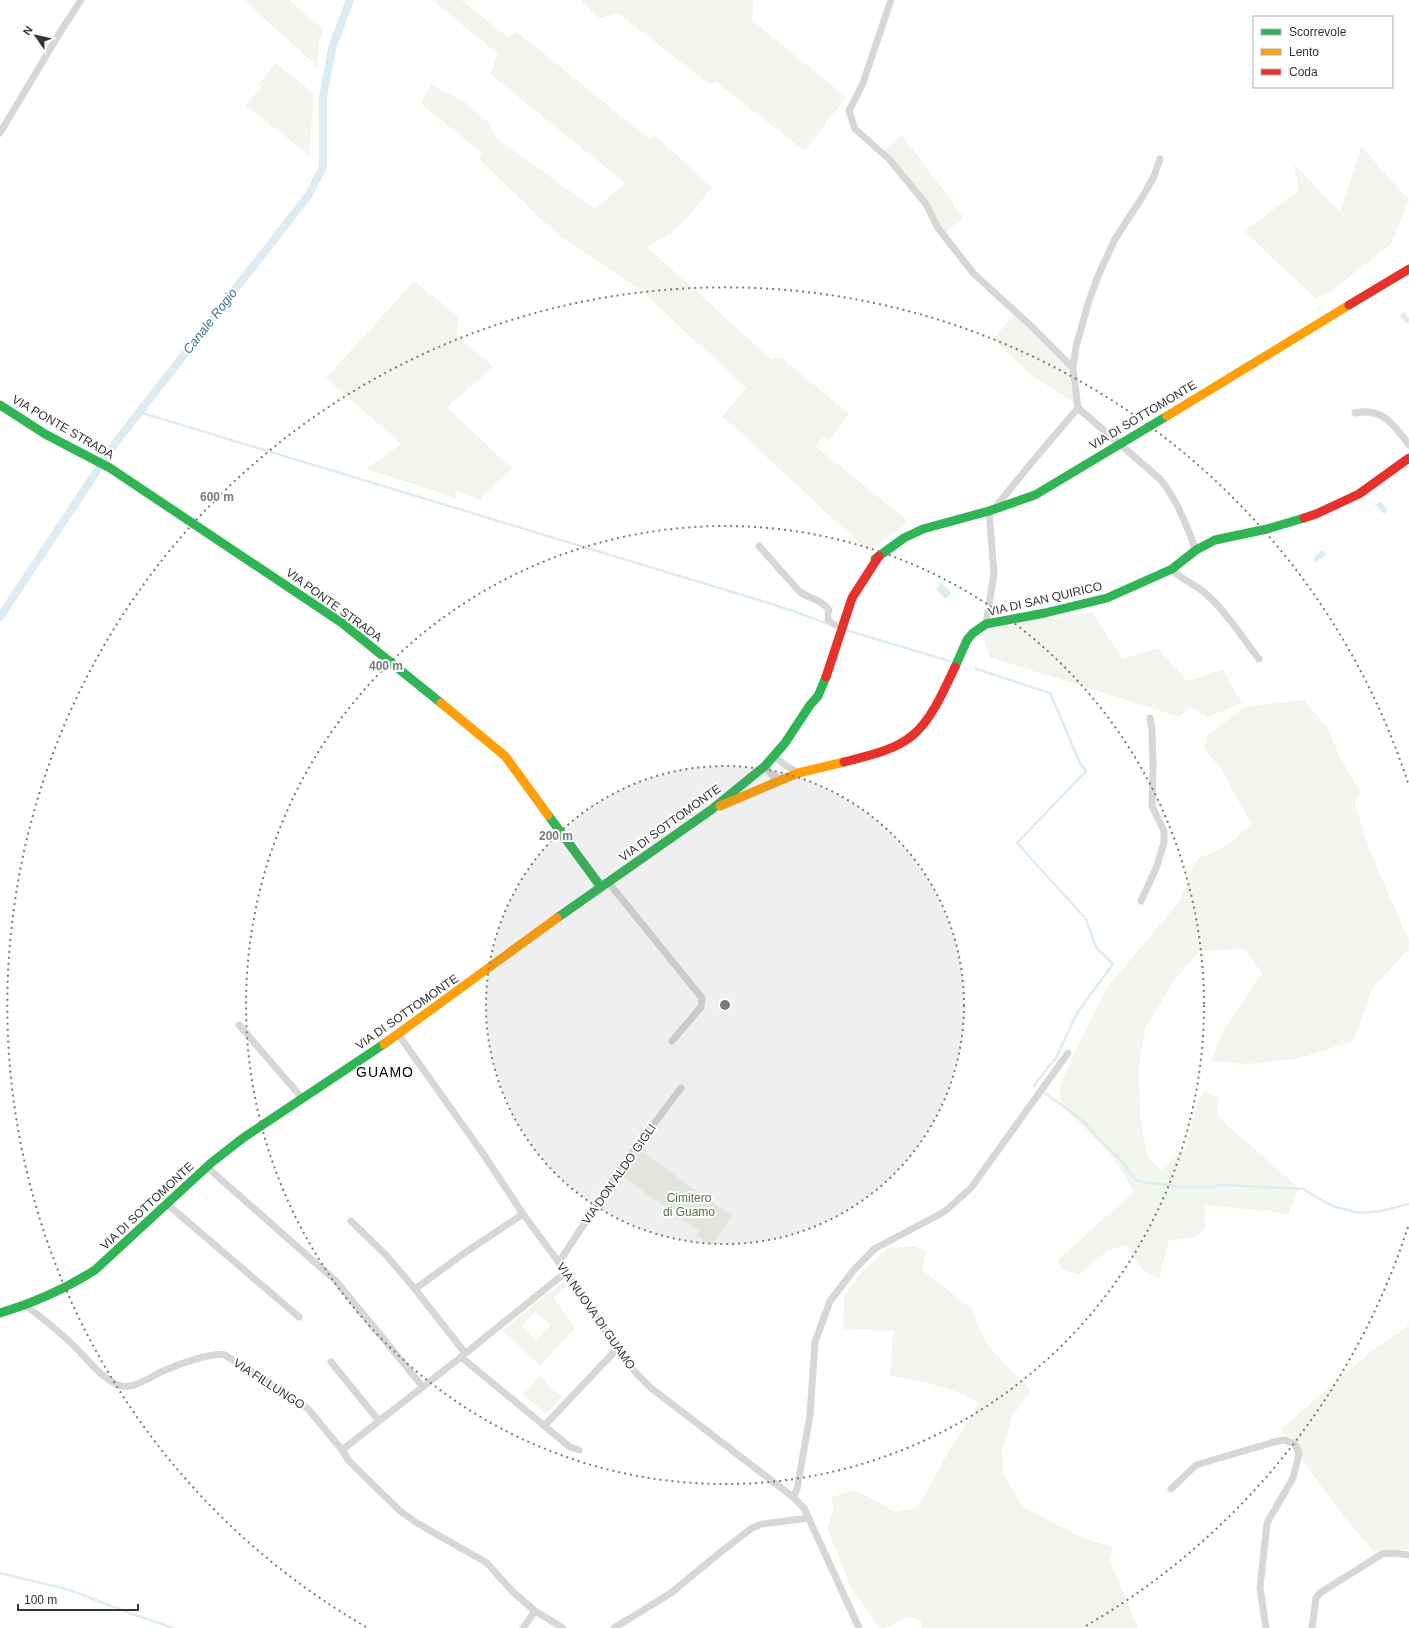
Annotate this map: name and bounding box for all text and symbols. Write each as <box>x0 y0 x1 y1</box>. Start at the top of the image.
north arrow <box>16 16 56 56</box>
legend <box>1253 16 1393 88</box>
text: N <box>21 24 35 37</box>
text: Scorrevole <box>1289 25 1347 39</box>
text: Lento <box>1289 45 1319 59</box>
text: Coda <box>1289 65 1318 79</box>
water label: Canale Rogio <box>180 285 240 357</box>
street label: VIA DI SOTTOMONTE <box>1087 378 1199 452</box>
street label: VIA PONTE STRADA <box>10 392 116 462</box>
text: 600 m <box>200 490 234 504</box>
street label: VIA PONTE STRADA <box>283 565 385 645</box>
street label: VIA DI SAN QUIRICO <box>987 579 1103 619</box>
text: 400 m <box>369 659 403 673</box>
street label: VIA DI SOTTOMONTE <box>617 782 723 864</box>
text: 200 m <box>539 829 573 843</box>
street label: VIA DI SOTTOMONTE <box>353 971 461 1053</box>
centre of rings <box>718 998 732 1012</box>
district label: GUAMO <box>356 1064 414 1080</box>
street label: VIA DON ALDO GIGLI <box>579 1121 659 1227</box>
street label: VIA DI SOTTOMONTE <box>98 1159 196 1253</box>
park label: Cimitero di Guamo <box>663 1191 715 1219</box>
street label: VIA NUOVA DI GUAMO <box>554 1260 638 1372</box>
street label: VIA FILLUNGO <box>231 1356 307 1412</box>
scale bar <box>18 1586 138 1612</box>
text: 100 m <box>24 1593 57 1607</box>

